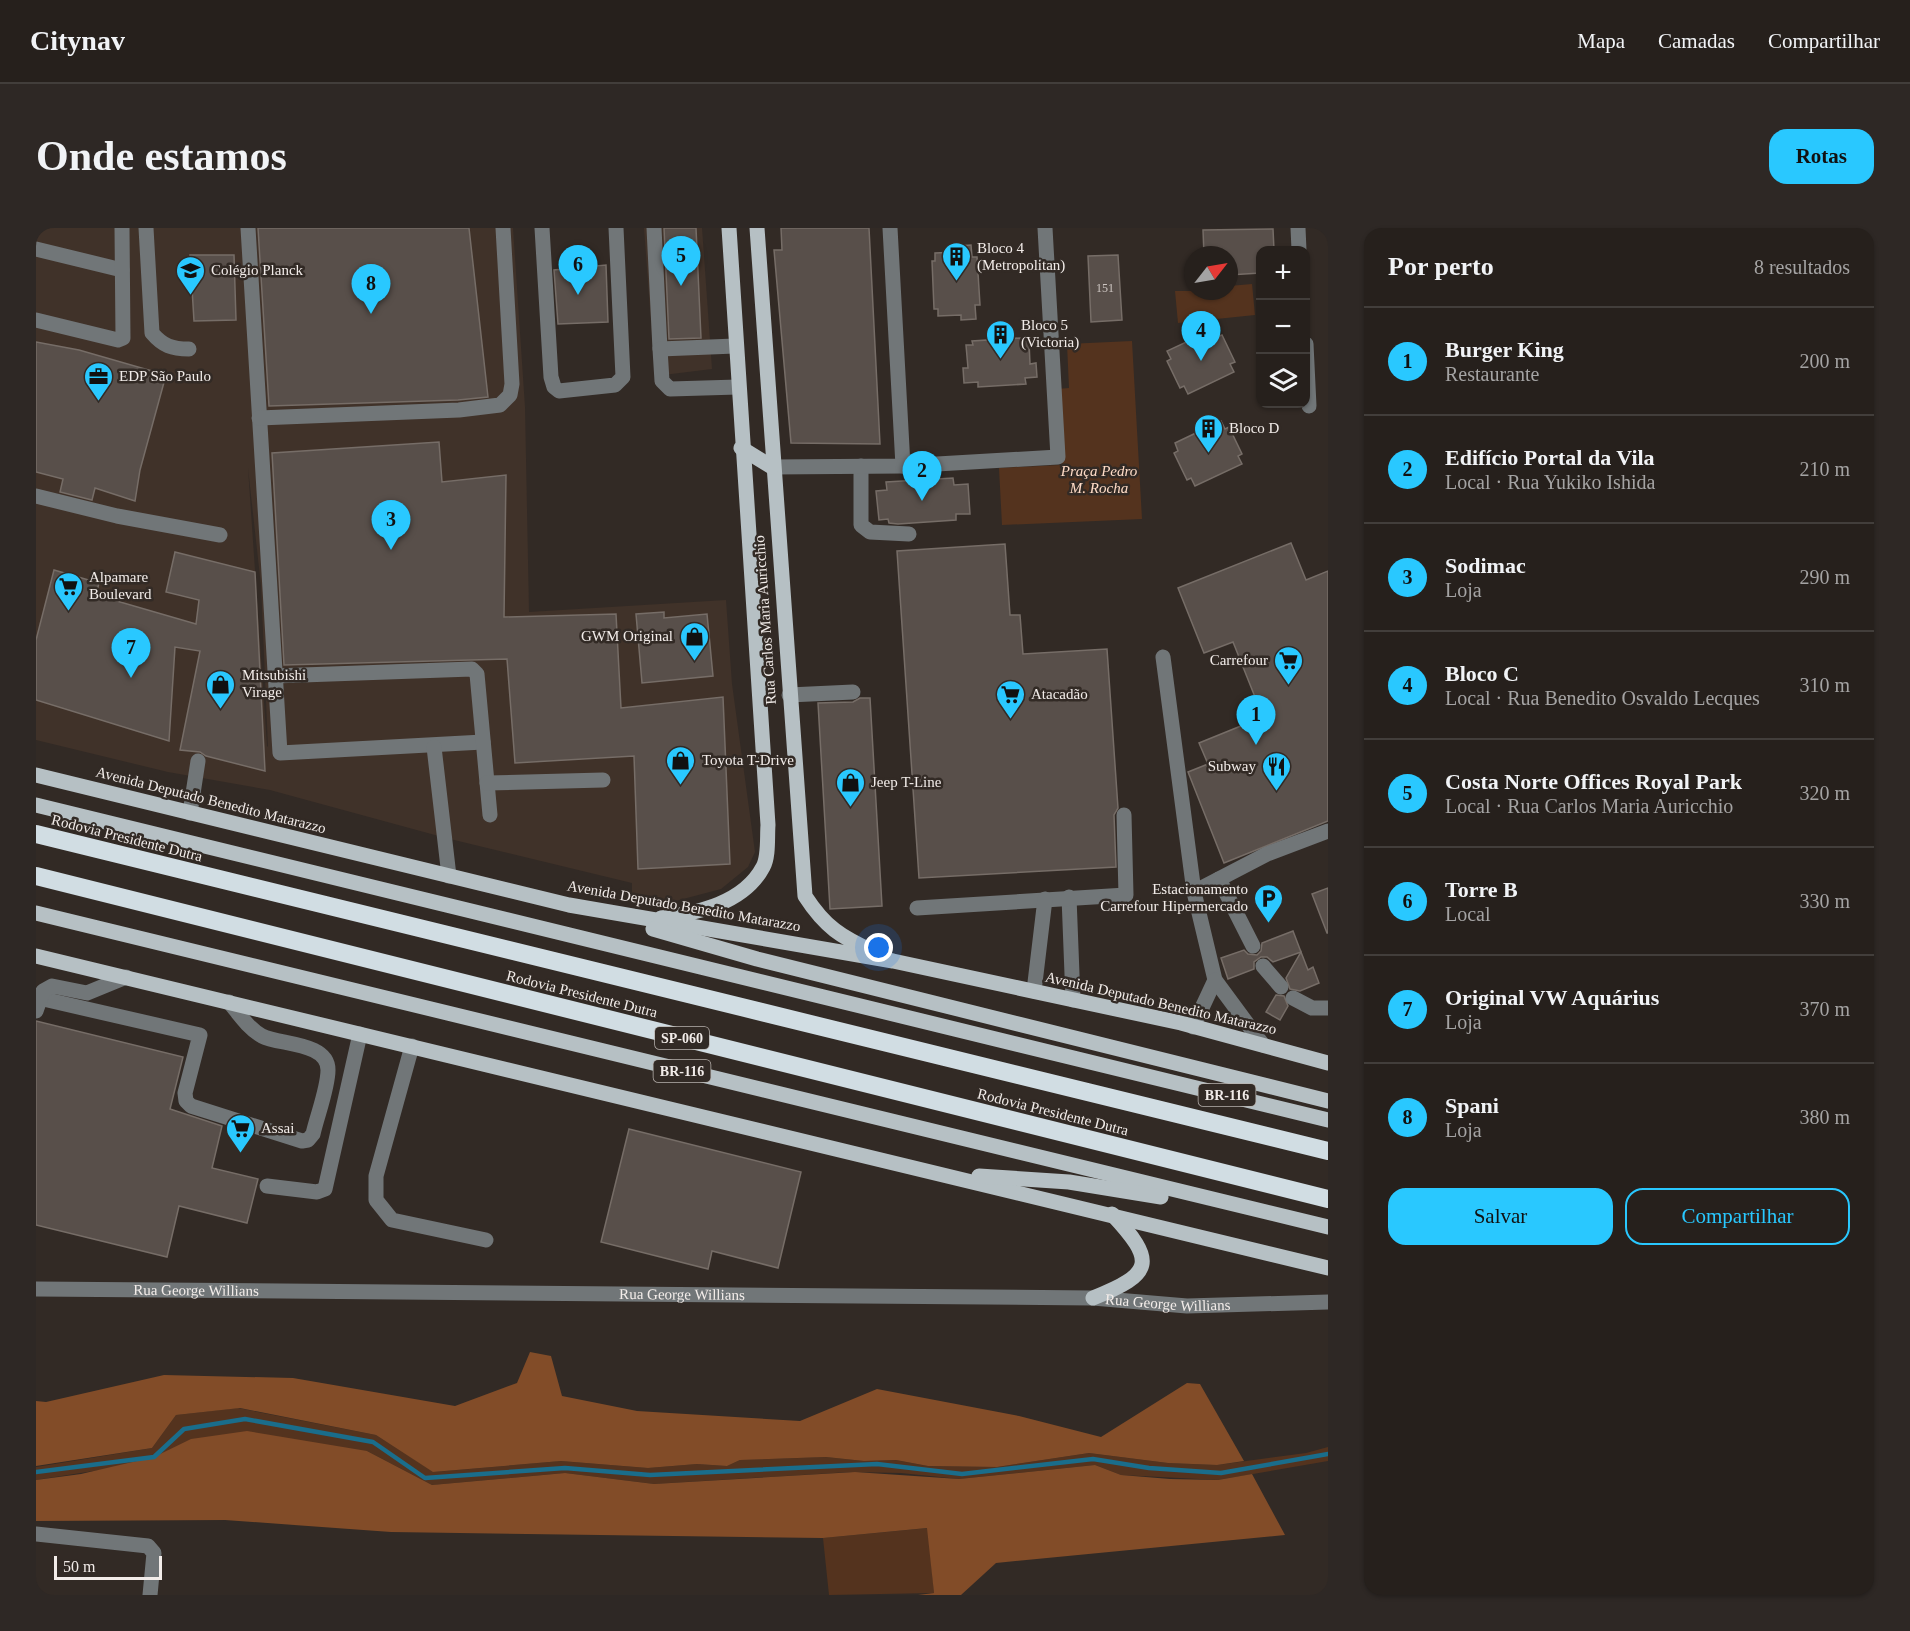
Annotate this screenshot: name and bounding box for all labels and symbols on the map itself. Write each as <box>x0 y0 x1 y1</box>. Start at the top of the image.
pin: 5 <box>662 236 700 286</box>
place label: Bloco 4 (Metropolitan) <box>977 240 1065 274</box>
building icon: Bloco 4 (Metropolitan) <box>940 241 972 283</box>
pin: 6 <box>558 245 598 295</box>
north arrow <box>1184 246 1238 300</box>
school or university icon: Colégio Planck <box>174 254 206 296</box>
place label: Colégio Planck <box>211 262 304 278</box>
pin: 8 <box>352 264 390 314</box>
house number: 151 <box>1096 281 1114 295</box>
pin: 4 <box>1182 312 1220 361</box>
place label: Bloco 5 (Victoria) <box>1021 317 1079 351</box>
building icon: Bloco 5 (Victoria) <box>984 318 1016 360</box>
office icon: EDP São Paulo <box>82 360 114 402</box>
place label: EDP São Paulo <box>119 368 211 384</box>
building icon: Bloco D <box>1192 412 1224 454</box>
place label: Bloco D <box>1229 420 1280 436</box>
pin: 2 <box>902 452 942 501</box>
park label: Praça Pedro M. Rocha <box>1060 463 1138 496</box>
pin: 3 <box>372 500 410 550</box>
street label: Rua Carlos Maria Auricchio <box>751 535 779 705</box>
place label: Alpamare Boulevard <box>89 569 152 602</box>
supermarket icon: Alpamare Boulevard <box>52 570 84 612</box>
shop icon: GWM Original <box>678 620 710 662</box>
pin: 7 <box>112 628 151 678</box>
place label: GWM Original <box>581 628 673 644</box>
supermarket icon: Carrefour <box>1273 644 1305 686</box>
place label: Carrefour <box>1210 652 1268 668</box>
place label: Mitsubishi Virage <box>242 667 306 700</box>
shop icon: Mitsubishi Virage <box>205 668 237 710</box>
supermarket icon: Atacadão <box>994 678 1026 720</box>
place label: Atacadão <box>1031 686 1088 702</box>
pin: 1 <box>1236 696 1276 745</box>
shop icon: Toyota T-Drive <box>665 744 697 786</box>
restaurant icon: Subway <box>1261 750 1293 792</box>
place label: Toyota T-Drive <box>702 752 794 768</box>
place label: Subway <box>1208 758 1256 774</box>
street label: Avenida Deputado Benedito Matarazzo <box>94 764 328 836</box>
shop icon: Jeep T-Line <box>834 766 866 808</box>
place label: Jeep T-Line <box>871 774 942 790</box>
street label: Rodovia Presidente Dutra <box>50 811 204 865</box>
street label: Avenida Deputado Benedito Matarazzo <box>566 878 802 934</box>
place label: Estacionamento Carrefour Hipermercado <box>1100 881 1248 914</box>
parking icon: Estacionamento Carrefour Hipermercado <box>1253 882 1285 924</box>
your location <box>864 933 893 962</box>
street label: Rodovia Presidente Dutra <box>505 967 659 1021</box>
street label: Avenida Deputado Benedito Matarazzo <box>1044 969 1278 1037</box>
road number: SP-060 <box>655 1027 709 1049</box>
road number: BR-116 <box>654 1060 710 1082</box>
road number: BR-116 <box>1198 1084 1256 1106</box>
street label: Rodovia Presidente Dutra <box>976 1085 1130 1139</box>
supermarket icon: Assai <box>224 1112 256 1154</box>
place label: Assai <box>261 1120 294 1136</box>
street label: Rua George Willians <box>133 1282 259 1299</box>
street label: Rua George Willians <box>619 1286 745 1303</box>
street label: Rua George Willians <box>1104 1291 1231 1315</box>
scale bar <box>54 1553 162 1580</box>

